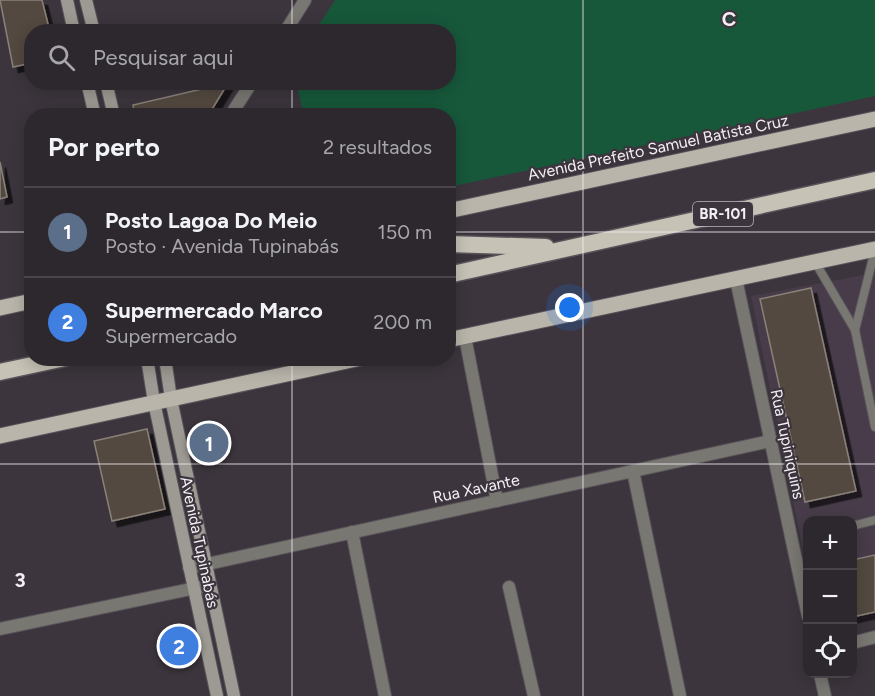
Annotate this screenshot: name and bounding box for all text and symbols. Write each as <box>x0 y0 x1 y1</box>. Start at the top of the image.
text: C <box>722 7 736 31</box>
search box <box>24 24 456 90</box>
icon: search <box>45 41 78 74</box>
text: Pesquisar aqui <box>93 44 234 71</box>
street label: Avenida Prefeito Samuel Batista Cruz <box>526 110 790 184</box>
text: Por perto <box>48 131 160 163</box>
text: 2 resultados <box>323 135 432 159</box>
road number: BR-101 <box>693 202 753 226</box>
text: Posto Lagoa Do Meio <box>105 207 317 234</box>
text: 1 <box>63 220 72 244</box>
text: 150 m <box>377 220 432 244</box>
text: Posto · Avenida Tupinabás <box>105 234 339 258</box>
your location <box>555 293 584 322</box>
text: Supermercado Marco <box>105 297 323 324</box>
text: 2 <box>62 310 73 334</box>
text: 200 m <box>373 310 432 334</box>
text: Supermercado <box>105 324 237 348</box>
street label: Rua Tupiniquins <box>767 387 808 501</box>
pin: 1 <box>190 420 228 466</box>
street label: Rua Xavante <box>431 470 522 507</box>
street label: Avenida Tupinabás <box>176 475 223 610</box>
map controls <box>803 516 857 678</box>
button: + <box>803 516 857 570</box>
text: 3 <box>14 568 26 592</box>
button: − <box>803 570 857 624</box>
pin: 2 <box>160 624 198 668</box>
button: locate <box>803 624 857 678</box>

